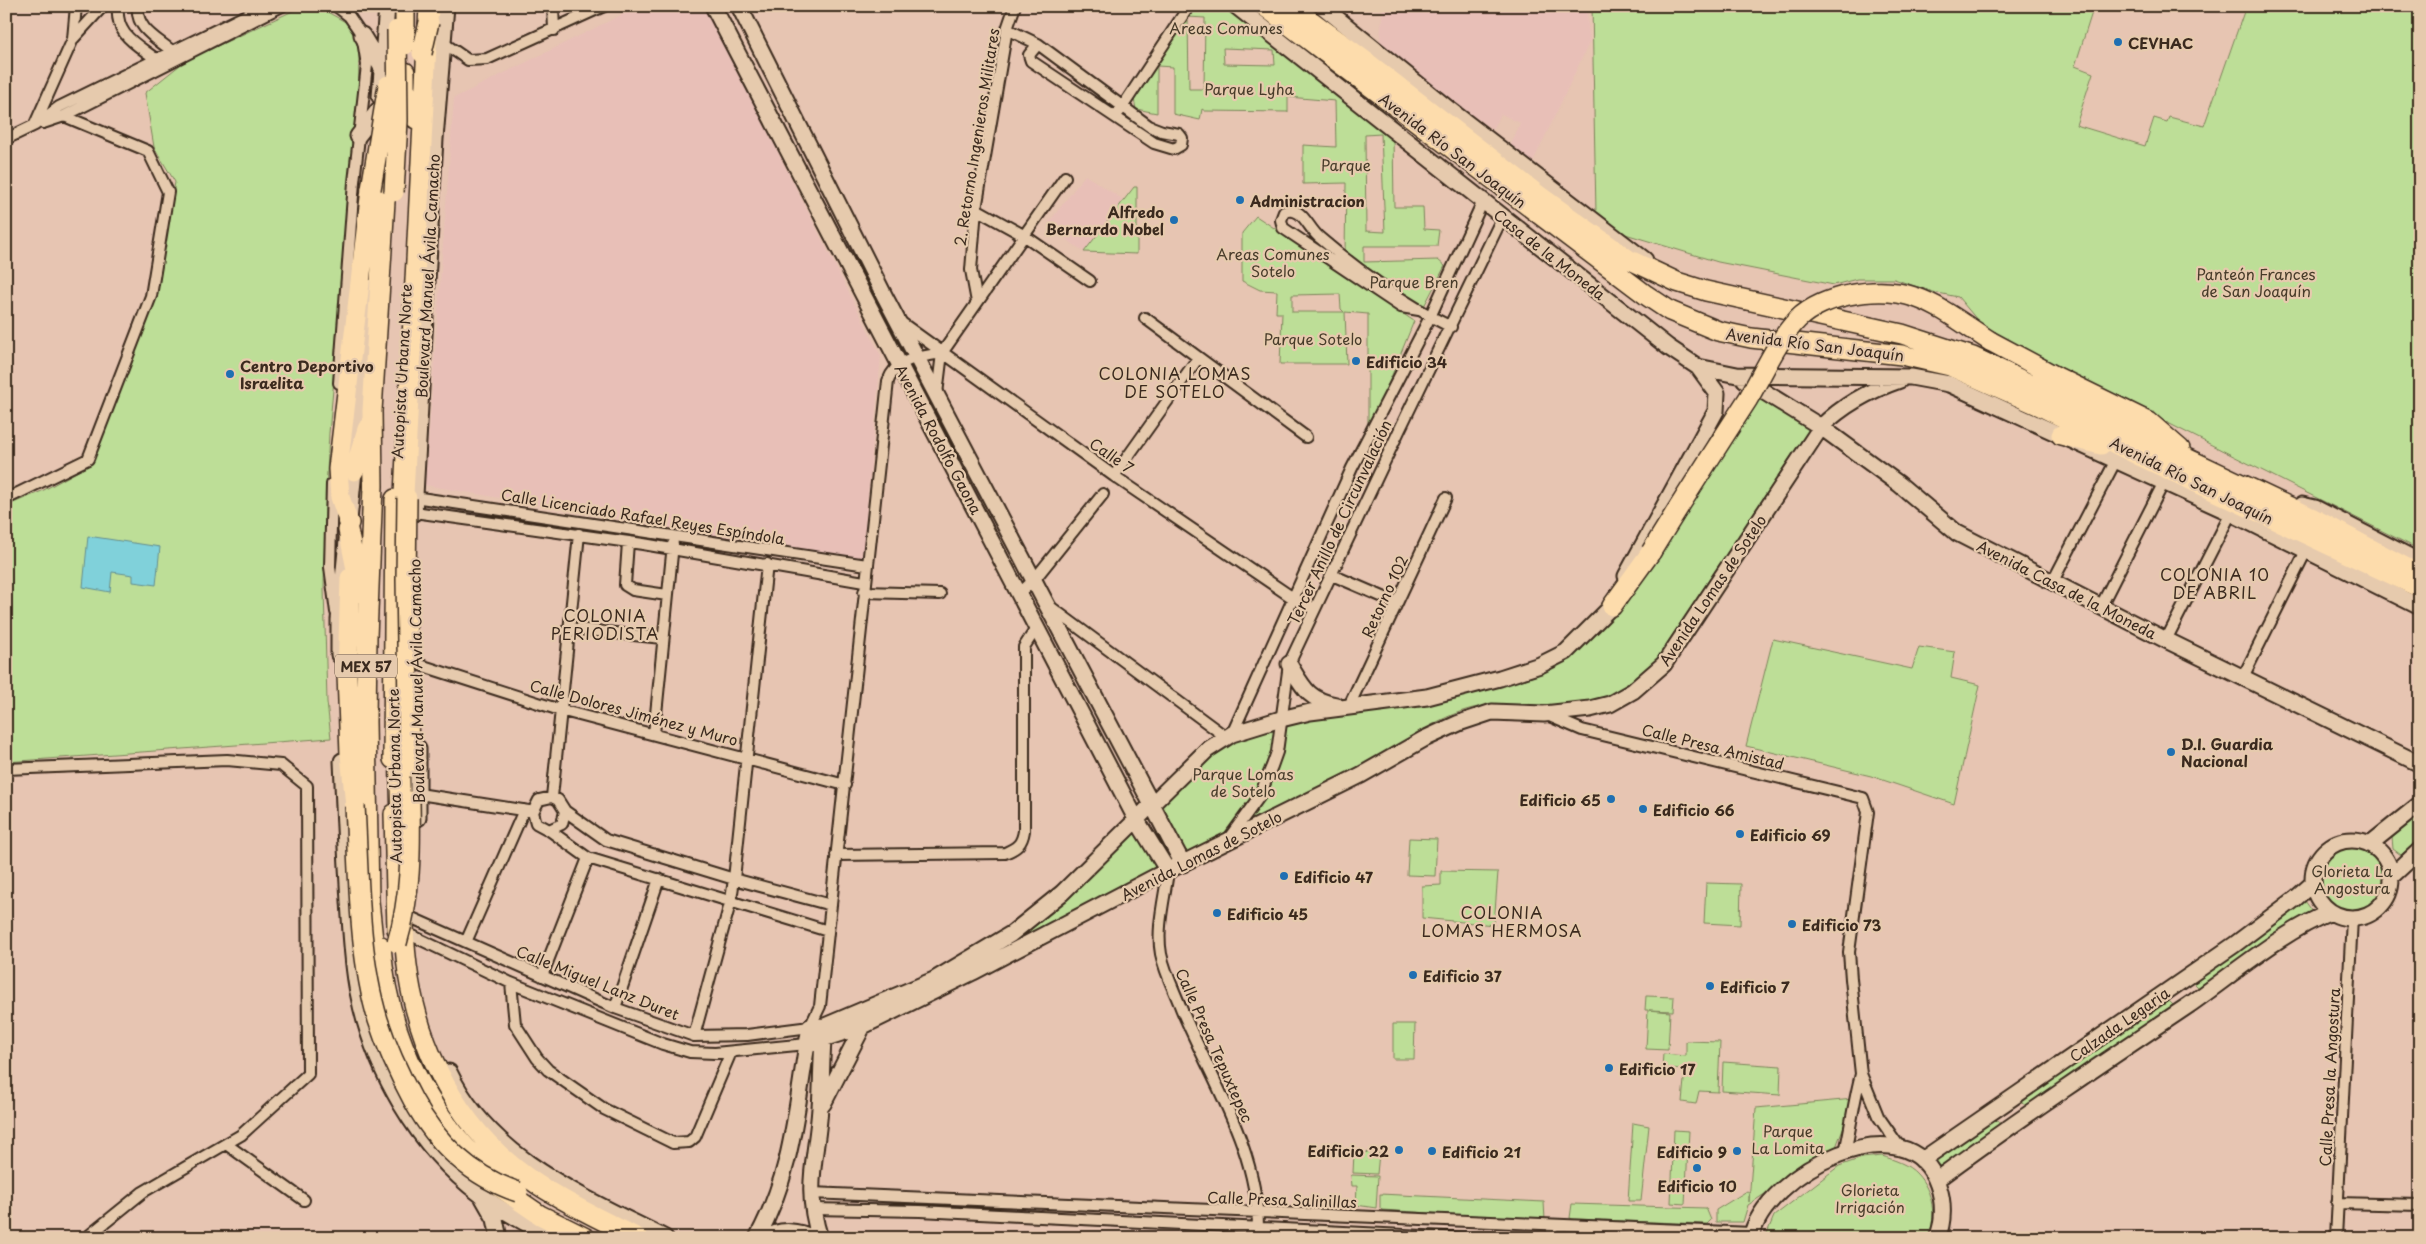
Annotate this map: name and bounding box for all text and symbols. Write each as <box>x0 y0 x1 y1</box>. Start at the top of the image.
park label: Areas Comunes <box>1169 16 1283 39</box>
street label: 2. Retorno Ingenieros Militares <box>947 26 1005 247</box>
place label: CEVHAC <box>2128 31 2193 54</box>
marker: CEVHAC <box>2112 36 2124 48</box>
park label: Parque Lyha <box>1204 77 1295 100</box>
street label: Avenida Río San Joaquín <box>1374 87 1532 213</box>
street label: Boulevard Manuel Ávila Camacho <box>409 153 445 399</box>
park label: Parque <box>1321 153 1371 176</box>
place label: Administracion <box>1249 189 1365 212</box>
marker: Administracion <box>1234 194 1246 206</box>
place label: Alfredo Bernardo Nobel <box>1046 200 1164 240</box>
street label: Casa de la Moneda <box>1489 203 1612 306</box>
marker: Alfredo Bernardo Nobel <box>1168 214 1180 226</box>
park label: Areas Comunes Sotelo <box>1216 242 1330 282</box>
park label: Panteón Frances de San Joaquín <box>2196 262 2316 302</box>
park label: Parque Bren <box>1370 270 1458 293</box>
street label: Autopista Urbana Norte <box>385 283 417 459</box>
street label: Avenida Río San Joaquín <box>1725 322 1905 366</box>
park label: Parque Sotelo <box>1264 327 1362 350</box>
place label: Edificio 34 <box>1366 350 1447 373</box>
place label: Centro Deportivo Israelita <box>240 354 374 394</box>
marker: Edificio 34 <box>1350 355 1362 367</box>
street label: Avenida Rodolfo Gaona <box>890 360 989 519</box>
district label: COLONIA LOMAS DE SOTELO <box>1099 361 1251 403</box>
marker: Centro Deportivo Israelita <box>224 368 236 380</box>
street label: Tercer Anillo de Circunvalación <box>1281 416 1397 628</box>
street label: Avenida Río San Joaquín <box>2106 430 2278 530</box>
street label: Calle 7 <box>1085 431 1139 479</box>
street label: Calle Licenciado Rafael Reyes Espíndola <box>500 482 787 550</box>
street label: Avenida Lomas de Sotelo <box>1653 510 1771 670</box>
street label: Avenida Casa de la Moneda <box>1973 534 2162 645</box>
street label: Retorno 102 <box>1355 551 1413 641</box>
street label: Boulevard Manuel Ávila Camacho <box>402 559 430 803</box>
district label: COLONIA 10 DE ABRIL <box>2160 562 2270 604</box>
district label: COLONIA PERIODISTA <box>551 603 659 645</box>
road number: MEX 57 <box>335 654 397 678</box>
street label: Calle Dolores Jiménez y Muro <box>527 673 741 751</box>
street label: Autopista Urbana Norte <box>381 688 407 864</box>
street label: Calle Presa Amistad <box>1639 717 1787 775</box>
place label: D.I. Guardia Nacional <box>2181 732 2274 772</box>
marker: D.I. Guardia Nacional <box>2165 746 2177 758</box>
park label: Parque Lomas de Sotelo <box>1193 762 1293 802</box>
place label: Edificio 65 <box>1519 788 1601 811</box>
marker: Edificio 65 <box>1605 793 1617 805</box>
place label: Edificio 66 <box>1653 798 1735 821</box>
marker: Edificio 66 <box>1637 803 1649 815</box>
street label: Avenida Lomas de Sotelo <box>1117 804 1285 906</box>
place label: Edificio 69 <box>1750 823 1831 846</box>
marker: Edificio 69 <box>1734 828 1746 840</box>
park label: Glorieta La Angostura <box>2311 859 2393 899</box>
place label: Edificio 47 <box>1294 865 1373 888</box>
marker: Edificio 47 <box>1278 870 1290 882</box>
district label: COLONIA LOMAS HERMOSA <box>1422 900 1582 942</box>
place label: Edificio 45 <box>1227 902 1308 925</box>
marker: Edificio 45 <box>1211 907 1223 919</box>
place label: Edificio 73 <box>1802 913 1882 936</box>
marker: Edificio 73 <box>1786 918 1798 930</box>
street label: Calle Miguel Lanz Duret <box>513 939 683 1025</box>
street label: Calle Presa Tepuxtepec <box>1171 964 1260 1126</box>
place label: Edificio 37 <box>1423 964 1502 987</box>
marker: Edificio 37 <box>1407 969 1419 981</box>
place label: Edificio 7 <box>1720 975 1790 998</box>
marker: Edificio 7 <box>1704 980 1716 992</box>
street label: Calzada Legaria <box>2064 981 2174 1067</box>
street label: Calle Presa la Angostura <box>2313 986 2345 1167</box>
place label: Edificio 17 <box>1619 1057 1696 1080</box>
marker: Edificio 17 <box>1603 1062 1615 1074</box>
park label: Parque La Lomita <box>1751 1119 1825 1159</box>
place label: Edificio 22 <box>1307 1139 1389 1162</box>
place label: Edificio 21 <box>1442 1140 1521 1163</box>
place label: Edificio 9 <box>1657 1140 1727 1163</box>
marker: Edificio 22 <box>1393 1144 1405 1156</box>
marker: Edificio 21 <box>1426 1145 1438 1157</box>
marker: Edificio 9 <box>1731 1145 1743 1157</box>
marker: Edificio 10 <box>1691 1162 1703 1174</box>
place label: Edificio 10 <box>1657 1174 1737 1197</box>
park label: Glorieta Irrigación <box>1835 1178 1905 1218</box>
street label: Calle Presa Salinillas <box>1207 1185 1357 1213</box>

